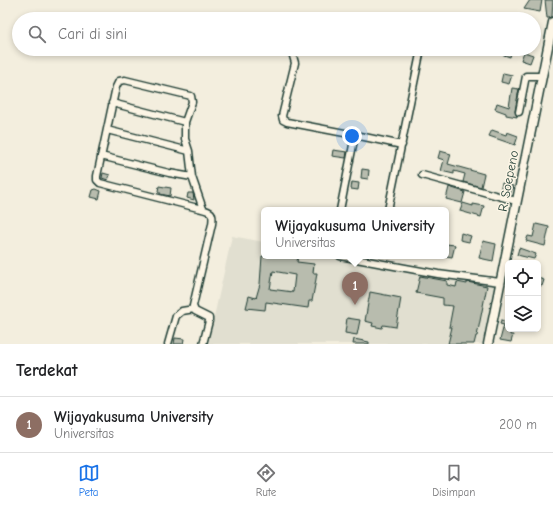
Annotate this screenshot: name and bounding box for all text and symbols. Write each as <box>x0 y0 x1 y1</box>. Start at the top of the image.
search box <box>12 12 541 56</box>
icon: search <box>26 23 48 45</box>
text: Cari di sini <box>58 25 127 43</box>
your location <box>342 126 362 146</box>
street label: R. Soepeno <box>495 149 521 213</box>
popup <box>261 207 449 259</box>
text: Wijayakusuma University <box>275 217 435 235</box>
text: Universitas <box>275 235 335 250</box>
map controls <box>505 260 541 332</box>
button: locate <box>505 260 541 296</box>
pin: 1 <box>342 272 368 305</box>
button: layers <box>505 296 541 332</box>
text: Terdekat <box>16 361 78 380</box>
text: Wijayakusuma University <box>54 408 213 426</box>
text: 1 <box>26 417 32 432</box>
text: 200 m <box>499 417 537 432</box>
text: Universitas <box>54 426 114 441</box>
tab: Peta <box>78 462 100 499</box>
tab: Rute <box>255 462 277 499</box>
tab: Disimpan <box>432 462 475 499</box>

